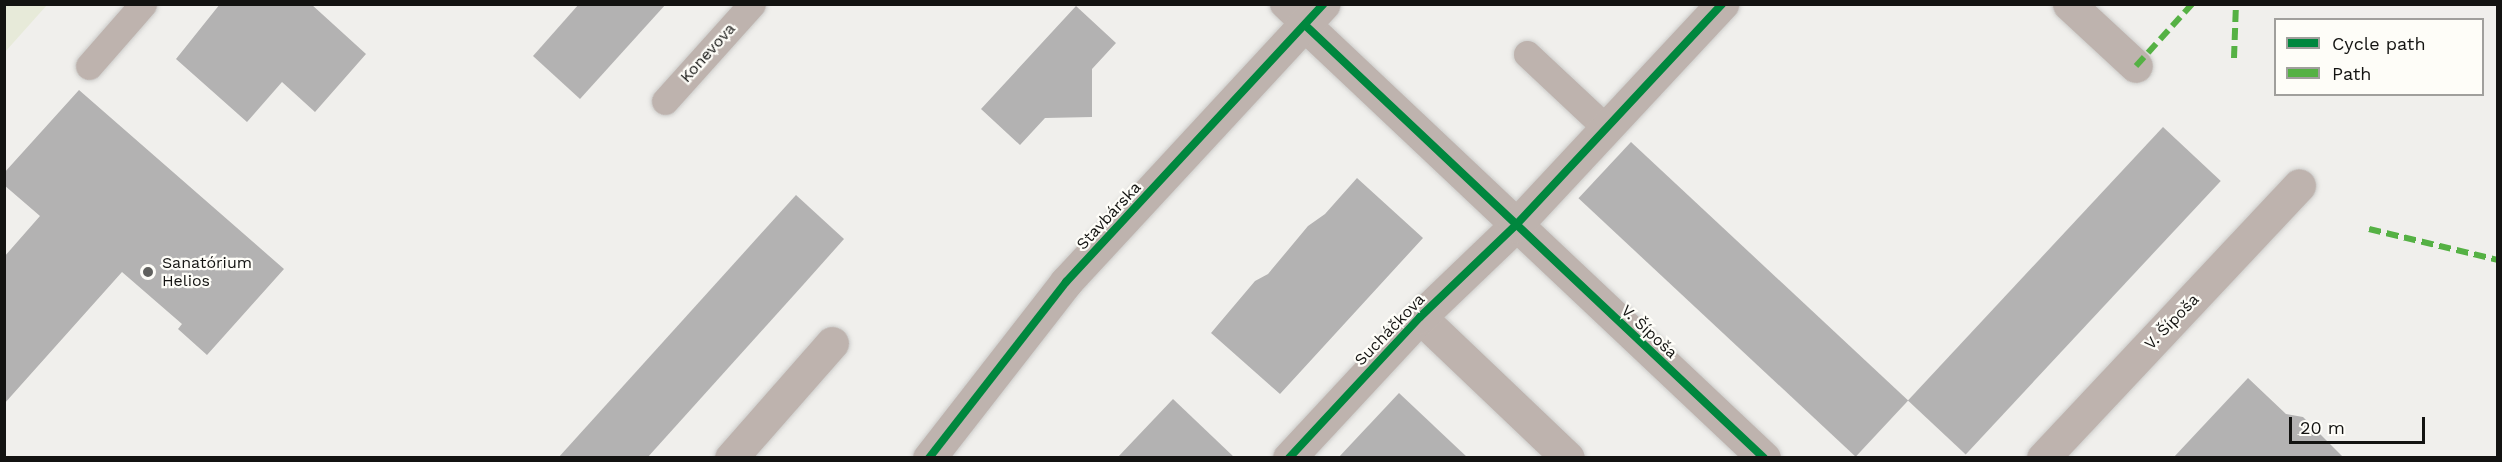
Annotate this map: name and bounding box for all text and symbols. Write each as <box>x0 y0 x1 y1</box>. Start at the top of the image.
legend <box>2274 18 2484 96</box>
street label: Konevova <box>676 19 740 87</box>
text: Cycle path <box>2332 33 2426 54</box>
text: Path <box>2332 63 2372 84</box>
street label: Stavbárska <box>1073 178 1145 254</box>
place label: Sanatórium Helios <box>162 253 252 291</box>
marker: Sanatórium Helios <box>139 263 157 281</box>
street label: Sucháčkova <box>1351 290 1429 370</box>
street label: V. Šípoša <box>2141 290 2203 354</box>
street label: V. Šípoša <box>1617 301 1681 363</box>
scale bar <box>2292 405 2428 443</box>
text: 20 m <box>2300 417 2345 438</box>

